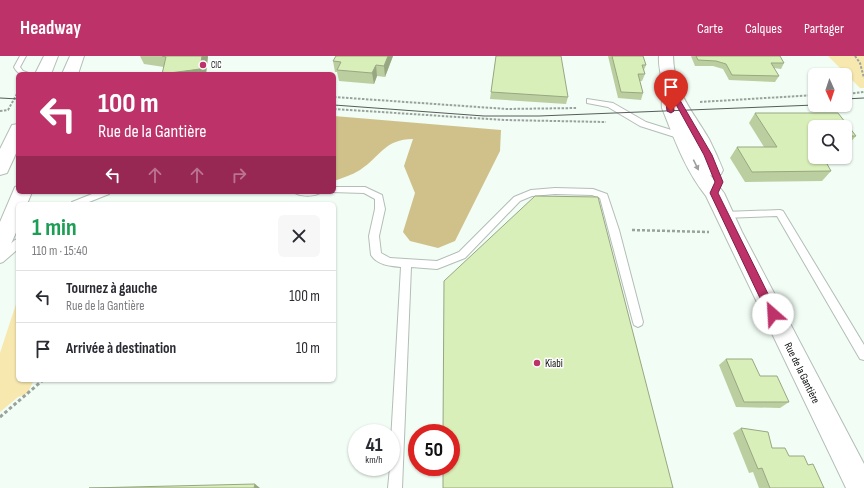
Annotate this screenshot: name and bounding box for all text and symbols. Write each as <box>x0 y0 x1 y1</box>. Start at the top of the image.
text: Headway <box>20 17 81 40</box>
text: Carte <box>697 20 723 37</box>
text: Calques <box>745 20 782 37</box>
text: Partager <box>804 20 844 37</box>
marker: CIC <box>198 60 208 70</box>
place label: CIC <box>211 60 222 71</box>
north arrow <box>808 68 852 112</box>
map controls <box>808 68 852 164</box>
pin <box>654 70 688 111</box>
icon: arrive <box>660 76 682 98</box>
text: 100 m <box>98 87 159 120</box>
icon: left <box>32 88 84 140</box>
button: search <box>808 120 852 164</box>
text: Rue de la Gantière <box>98 121 207 142</box>
one-way arrow <box>693 159 699 171</box>
icon: left <box>102 164 124 186</box>
icon: ahead <box>144 164 166 186</box>
icon: ahead <box>186 164 208 186</box>
icon: right <box>228 164 250 186</box>
text: 1 min <box>32 213 77 242</box>
button: close <box>278 215 320 257</box>
text: 110 m · 15:40 <box>32 243 87 259</box>
text: Tournez à gauche <box>66 279 157 298</box>
icon: left <box>32 286 54 308</box>
text: 100 m <box>289 287 320 306</box>
position arrow <box>752 293 794 335</box>
text: Rue de la Gantière <box>66 298 144 314</box>
icon: arrive <box>32 338 54 360</box>
text: Arrivée à destination <box>66 339 176 358</box>
text: 10 m <box>296 339 320 358</box>
street label: Rue de la Gantière <box>782 340 822 406</box>
place label: Kiabi <box>545 357 563 370</box>
marker: Kiabi <box>532 358 542 368</box>
speed limit sign: 50 <box>408 424 460 476</box>
text: 41 <box>365 433 383 457</box>
text: km/h <box>365 454 383 466</box>

